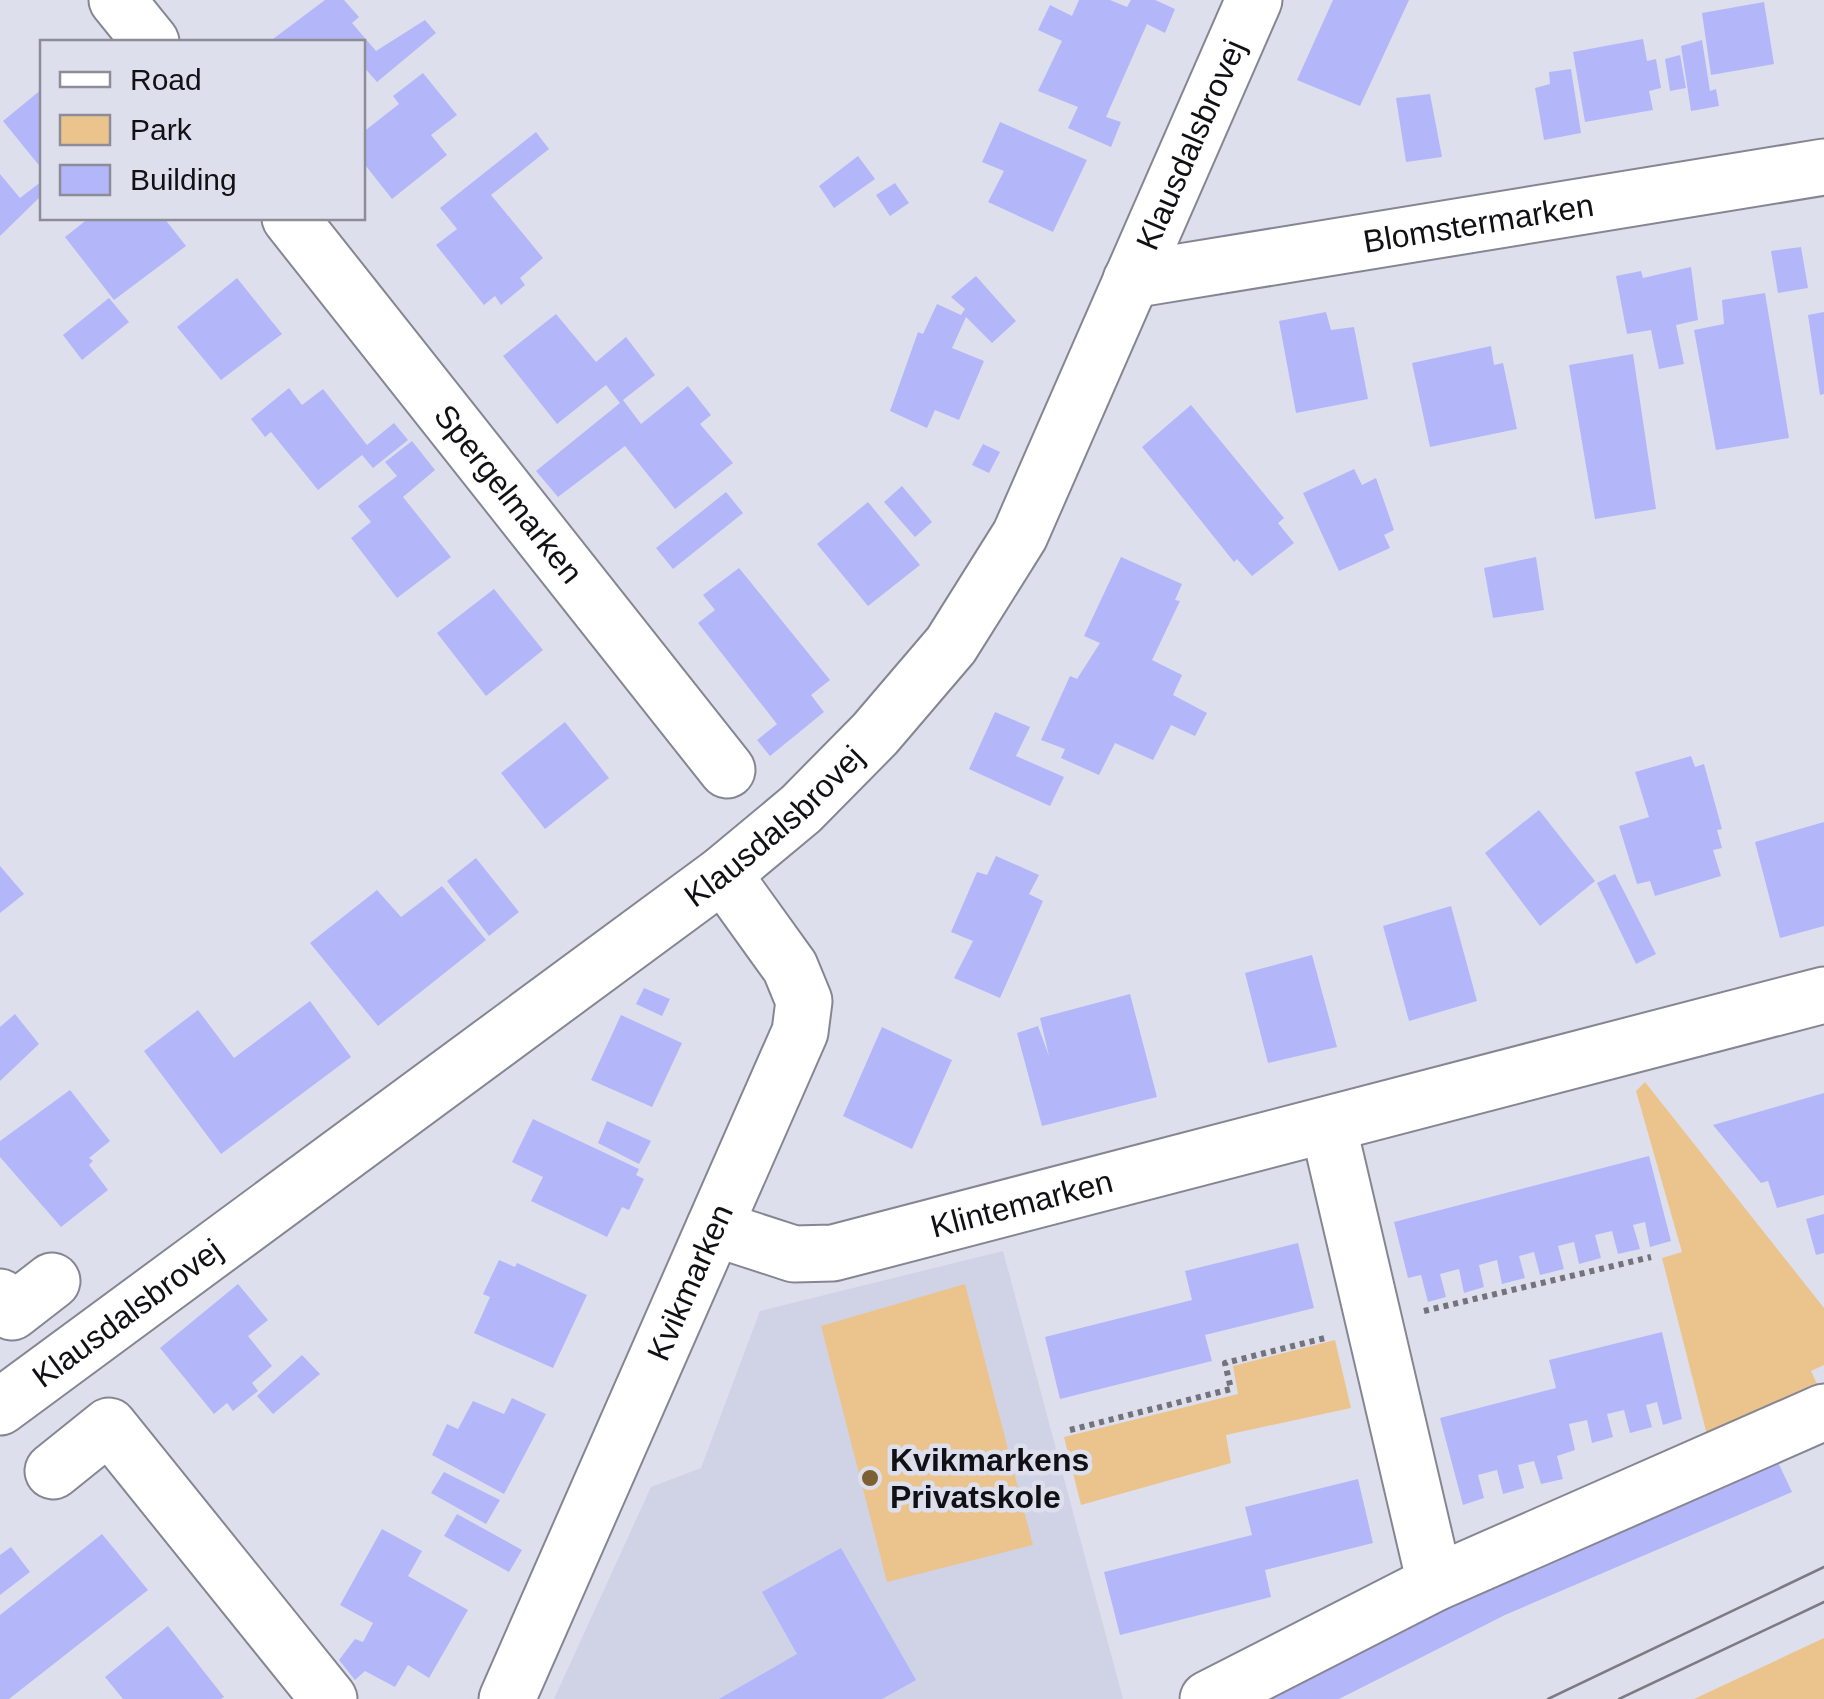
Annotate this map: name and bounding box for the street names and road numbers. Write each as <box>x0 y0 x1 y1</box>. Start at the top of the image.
street label: Klausdalsbrovej <box>1129 34 1252 255</box>
street label: Blomstermarken <box>1361 187 1596 260</box>
street label: Spergelmarken <box>427 398 590 590</box>
street label: Klausdalsbrovej <box>678 739 871 914</box>
street label: Klintemarken <box>927 1163 1116 1245</box>
street label: Kvikmarken <box>640 1199 740 1366</box>
street label: Klausdalsbrovej <box>26 1232 229 1395</box>

